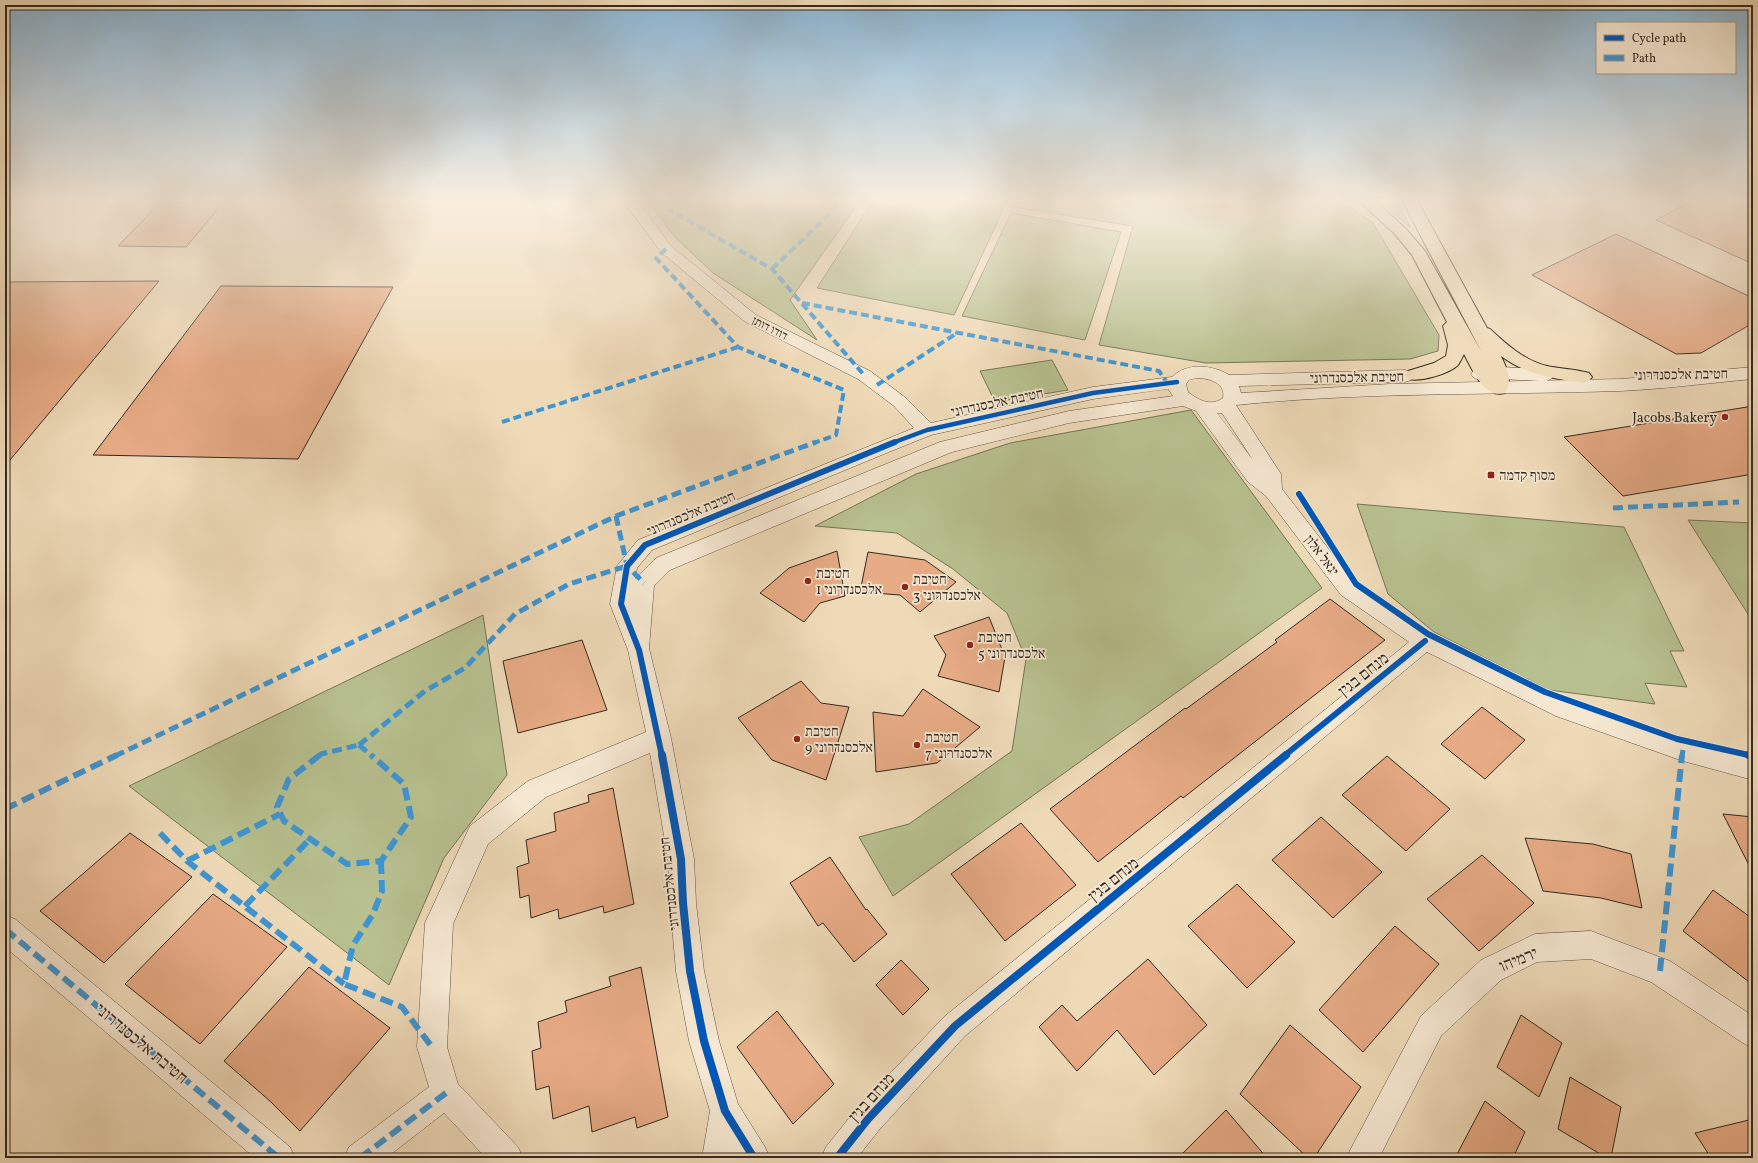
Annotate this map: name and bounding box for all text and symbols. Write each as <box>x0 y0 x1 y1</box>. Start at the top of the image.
legend <box>1596 22 1736 74</box>
text: Cycle path <box>1632 31 1687 47</box>
text: Path <box>1632 51 1656 67</box>
street label: דודו דותן <box>749 313 790 345</box>
street label: חטיבת אלכסנדרוני <box>1634 365 1728 386</box>
street label: חטיבת אלכסנדרוני <box>1310 368 1404 389</box>
street label: חטיבת אלכסנדרוני <box>949 384 1045 423</box>
place label: Jacobs Bakery <box>1632 409 1717 428</box>
marker: Jacobs Bakery <box>1720 412 1730 422</box>
place label: מסוף קדמה <box>1499 467 1555 486</box>
marker: מסוף קדמה <box>1486 470 1496 480</box>
street label: חטיבת אלכסנדרוני <box>644 487 739 542</box>
street label: יגאל אלון <box>1299 532 1343 580</box>
place label: חטיבת אלכסנדרוני 1 <box>816 565 882 600</box>
place label: חטיבת אלכסנדרוני 3 <box>913 571 981 606</box>
marker: חטיבת אלכסנדרוני 1 <box>803 576 813 586</box>
marker: חטיבת אלכסנדרוני 3 <box>900 582 910 592</box>
place label: חטיבת אלכסנדרוני 5 <box>978 629 1045 664</box>
marker: חטיבת אלכסנדרוני 5 <box>965 640 975 650</box>
street label: מנחם בגין <box>1334 648 1394 703</box>
place label: חטיבת אלכסנדרוני 9 <box>805 723 873 758</box>
place label: חטיבת אלכסנדרוני 7 <box>925 729 993 764</box>
marker: חטיבת אלכסנדרוני 9 <box>792 734 802 744</box>
marker: חטיבת אלכסנדרוני 7 <box>912 740 922 750</box>
street label: חטיבת אלכסנדרוני <box>656 836 685 932</box>
street label: מנחם בגין <box>1084 853 1144 908</box>
street label: ירמיהו <box>1496 942 1542 979</box>
street label: חטיבת אלכסנדרוני <box>90 999 192 1090</box>
street label: מנחם בגין <box>844 1068 900 1128</box>

